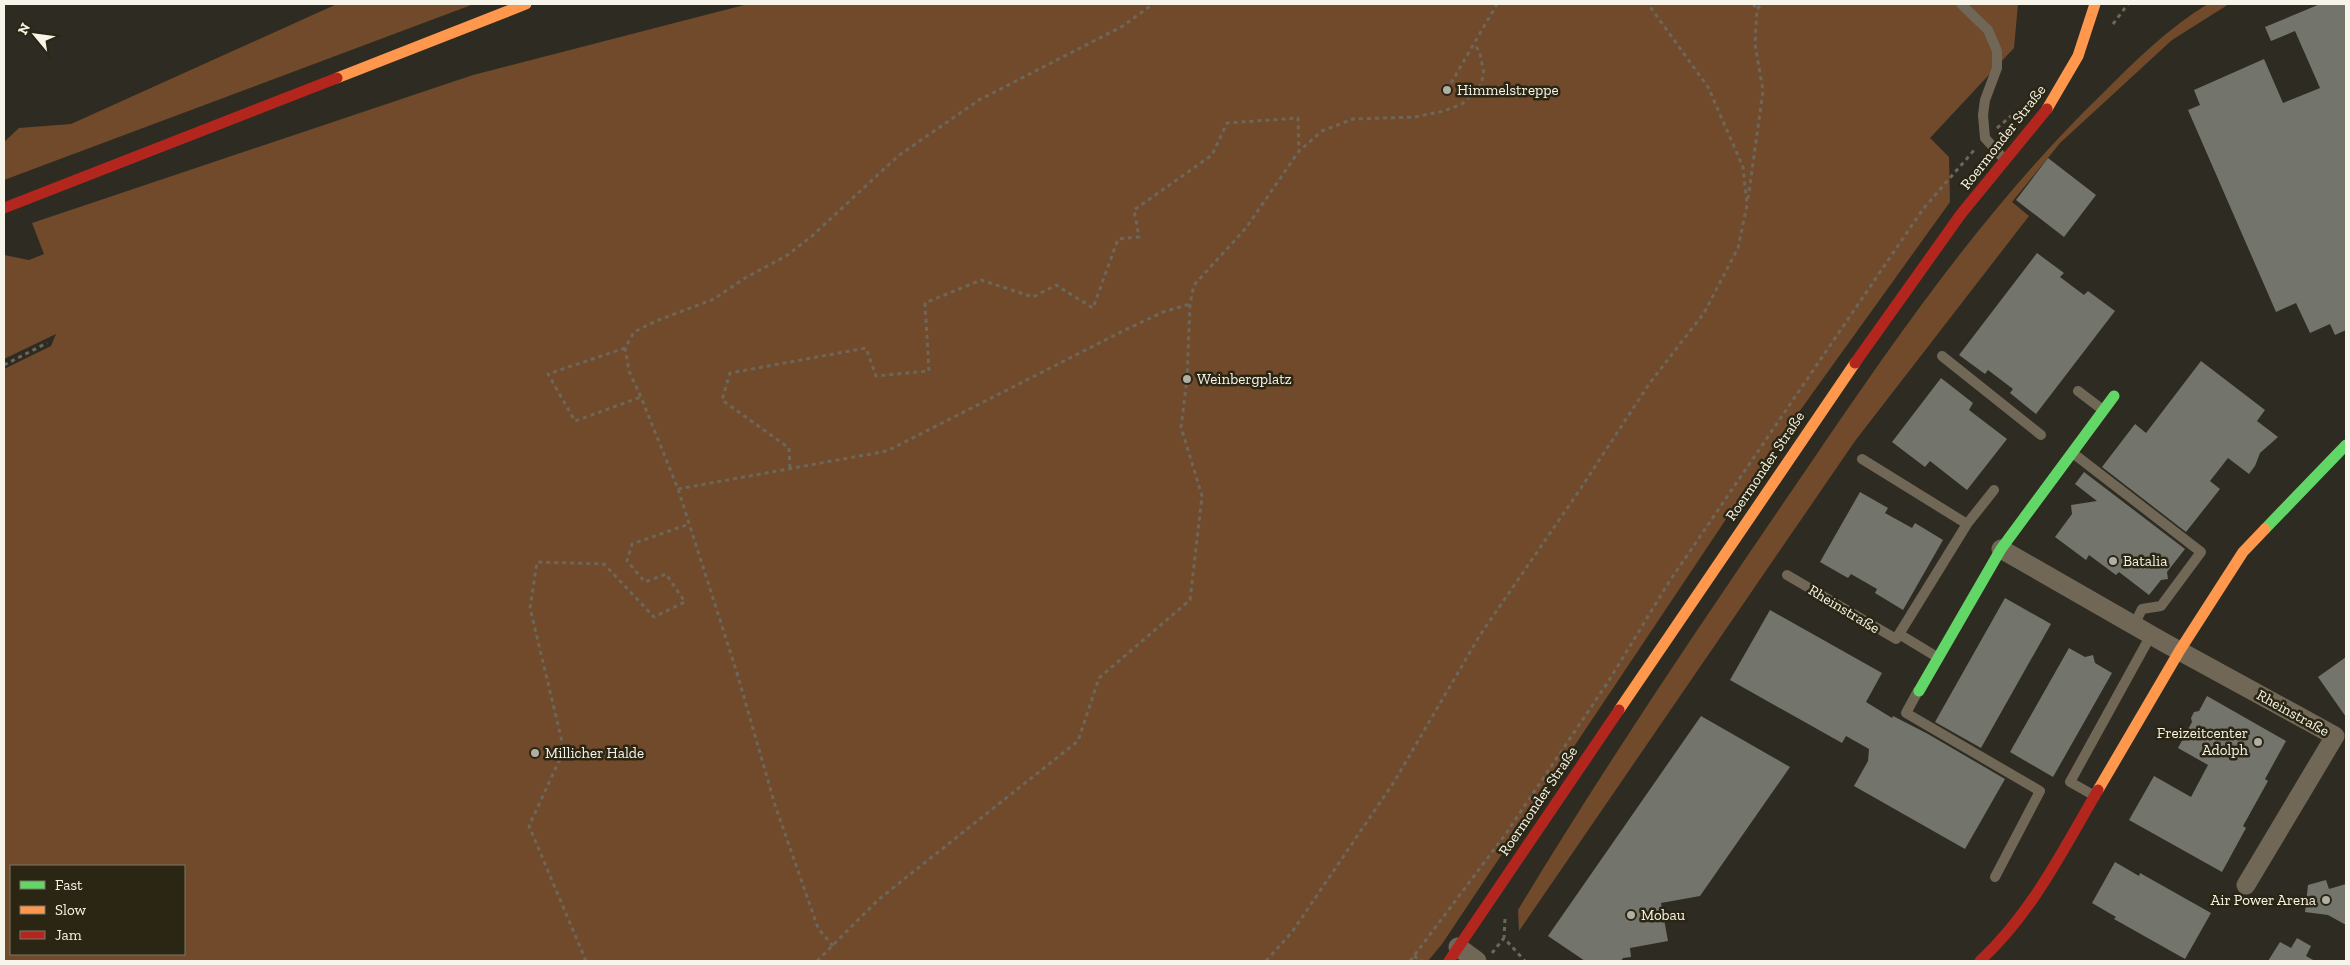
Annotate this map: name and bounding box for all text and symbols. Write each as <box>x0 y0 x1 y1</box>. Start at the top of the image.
north arrow <box>10 10 60 60</box>
text: N <box>14 20 34 38</box>
place label: Himmelstreppe <box>1457 81 1559 99</box>
street label: Roermonder Straße <box>1956 81 2050 193</box>
marker: Himmelstreppe <box>1441 84 1453 96</box>
place label: Weinbergplatz <box>1197 370 1292 388</box>
marker: Weinbergplatz <box>1181 373 1193 385</box>
street label: Roermonder Straße <box>1722 408 1808 524</box>
place label: Batalia <box>2123 552 2168 570</box>
marker: Batalia <box>2107 555 2119 567</box>
street label: Rheinstraße <box>1805 581 1883 637</box>
street label: Rheinstraße <box>2254 686 2332 740</box>
place label: Freizeitcenter Adolph <box>2157 724 2249 759</box>
marker: Freizeitcenter Adolph <box>2252 736 2264 748</box>
street label: Roermonder Straße <box>1495 743 1581 859</box>
place label: Millicher Halde <box>545 744 644 762</box>
marker: Millicher Halde <box>529 747 541 759</box>
legend <box>10 865 185 955</box>
text: Fast <box>55 876 83 894</box>
place label: Air Power Arena <box>2210 891 2316 909</box>
marker: Air Power Arena <box>2320 894 2332 906</box>
text: Slow <box>55 901 87 919</box>
place label: Mobau <box>1641 906 1686 924</box>
marker: Mobau <box>1625 909 1637 921</box>
text: Jam <box>55 926 82 944</box>

